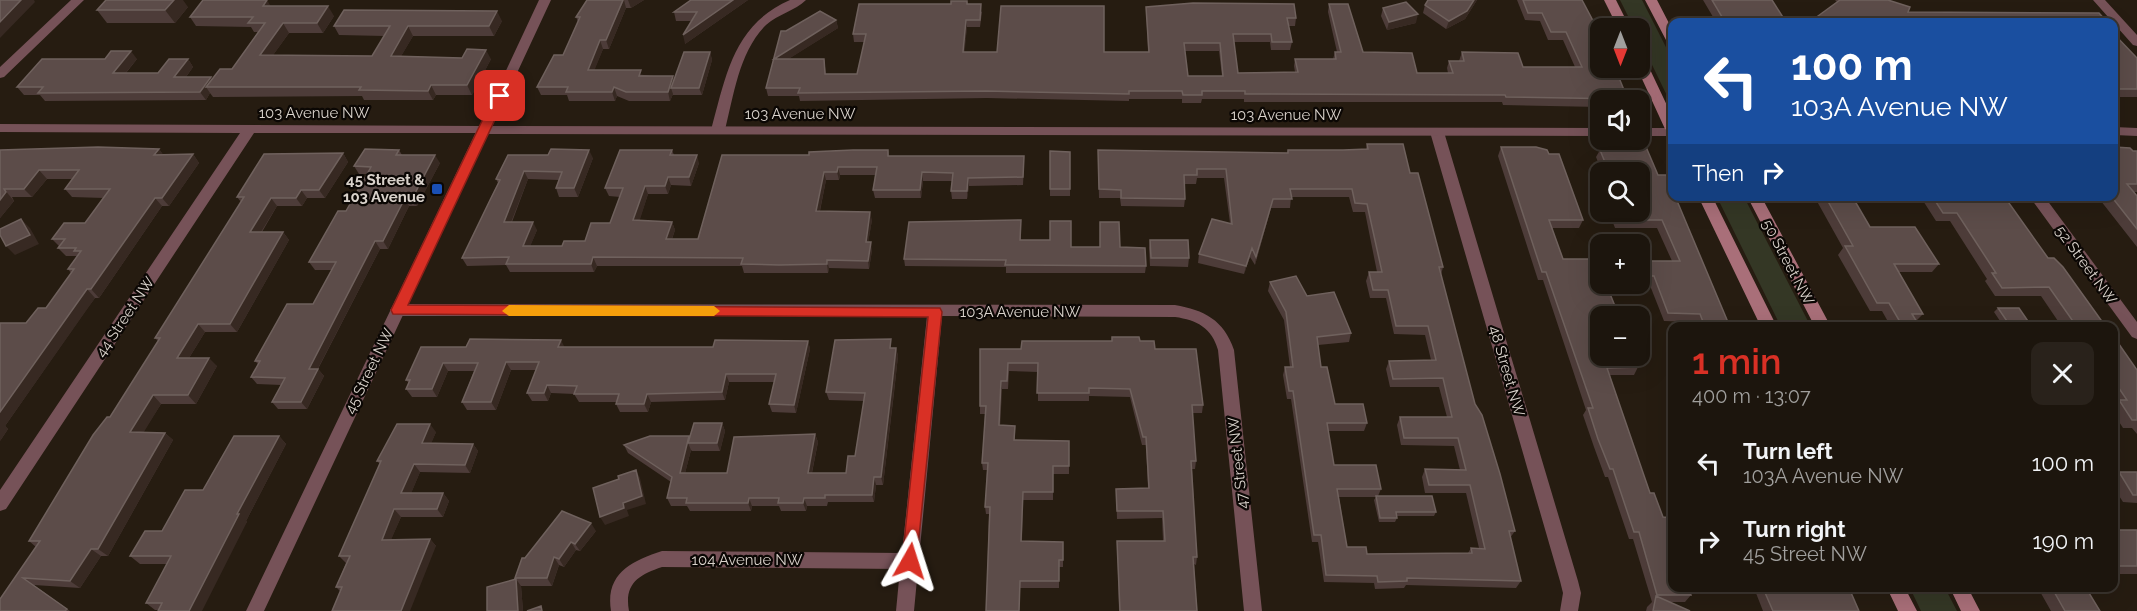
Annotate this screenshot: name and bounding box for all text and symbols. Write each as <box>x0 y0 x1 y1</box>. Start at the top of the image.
north arrow <box>1590 18 1650 78</box>
map controls <box>1590 18 1650 366</box>
text: 100 m <box>1791 41 1913 90</box>
icon: left <box>1692 42 1770 120</box>
pin <box>474 70 525 121</box>
icon: arrive <box>483 79 516 112</box>
button: sound <box>1590 90 1650 150</box>
text: 103A Avenue NW <box>1791 91 2008 122</box>
street label: 103 Avenue NW <box>259 104 370 122</box>
street label: 103 Avenue NW <box>745 105 856 123</box>
street label: 103 Avenue NW <box>1231 106 1342 124</box>
icon: right <box>1756 156 1789 189</box>
text: Then <box>1692 160 1744 186</box>
button: search <box>1590 162 1650 222</box>
place label: 45 Street & 103 Avenue <box>343 171 425 206</box>
marker: 45 Street & 103 Avenue <box>430 182 444 196</box>
street label: 50 Street NW <box>1758 216 1818 308</box>
street label: 52 Street NW <box>2052 222 2121 308</box>
button: + <box>1590 234 1650 294</box>
street label: 44 Street NW <box>92 273 159 361</box>
street label: 103A Avenue NW <box>960 303 1080 321</box>
button: − <box>1590 306 1650 366</box>
street label: 48 Street NW <box>1485 324 1529 419</box>
street label: 45 Street NW <box>341 325 398 417</box>
text: 1 min <box>1692 340 1781 382</box>
button: close <box>2031 342 2094 405</box>
text: 400 m · 13:07 <box>1692 384 1811 408</box>
street label: 47 Street NW <box>1224 416 1252 510</box>
text: Turn left <box>1743 438 1833 464</box>
icon: left <box>1692 447 1725 480</box>
text: 100 m <box>2032 450 2094 476</box>
text: 103A Avenue NW <box>1743 464 1904 488</box>
text: Turn right <box>1743 516 1846 542</box>
icon: right <box>1692 525 1725 558</box>
text: 190 m <box>2032 528 2094 554</box>
position arrow <box>878 529 942 593</box>
text: 45 Street NW <box>1743 542 1867 566</box>
street label: 104 Avenue NW <box>692 551 803 569</box>

